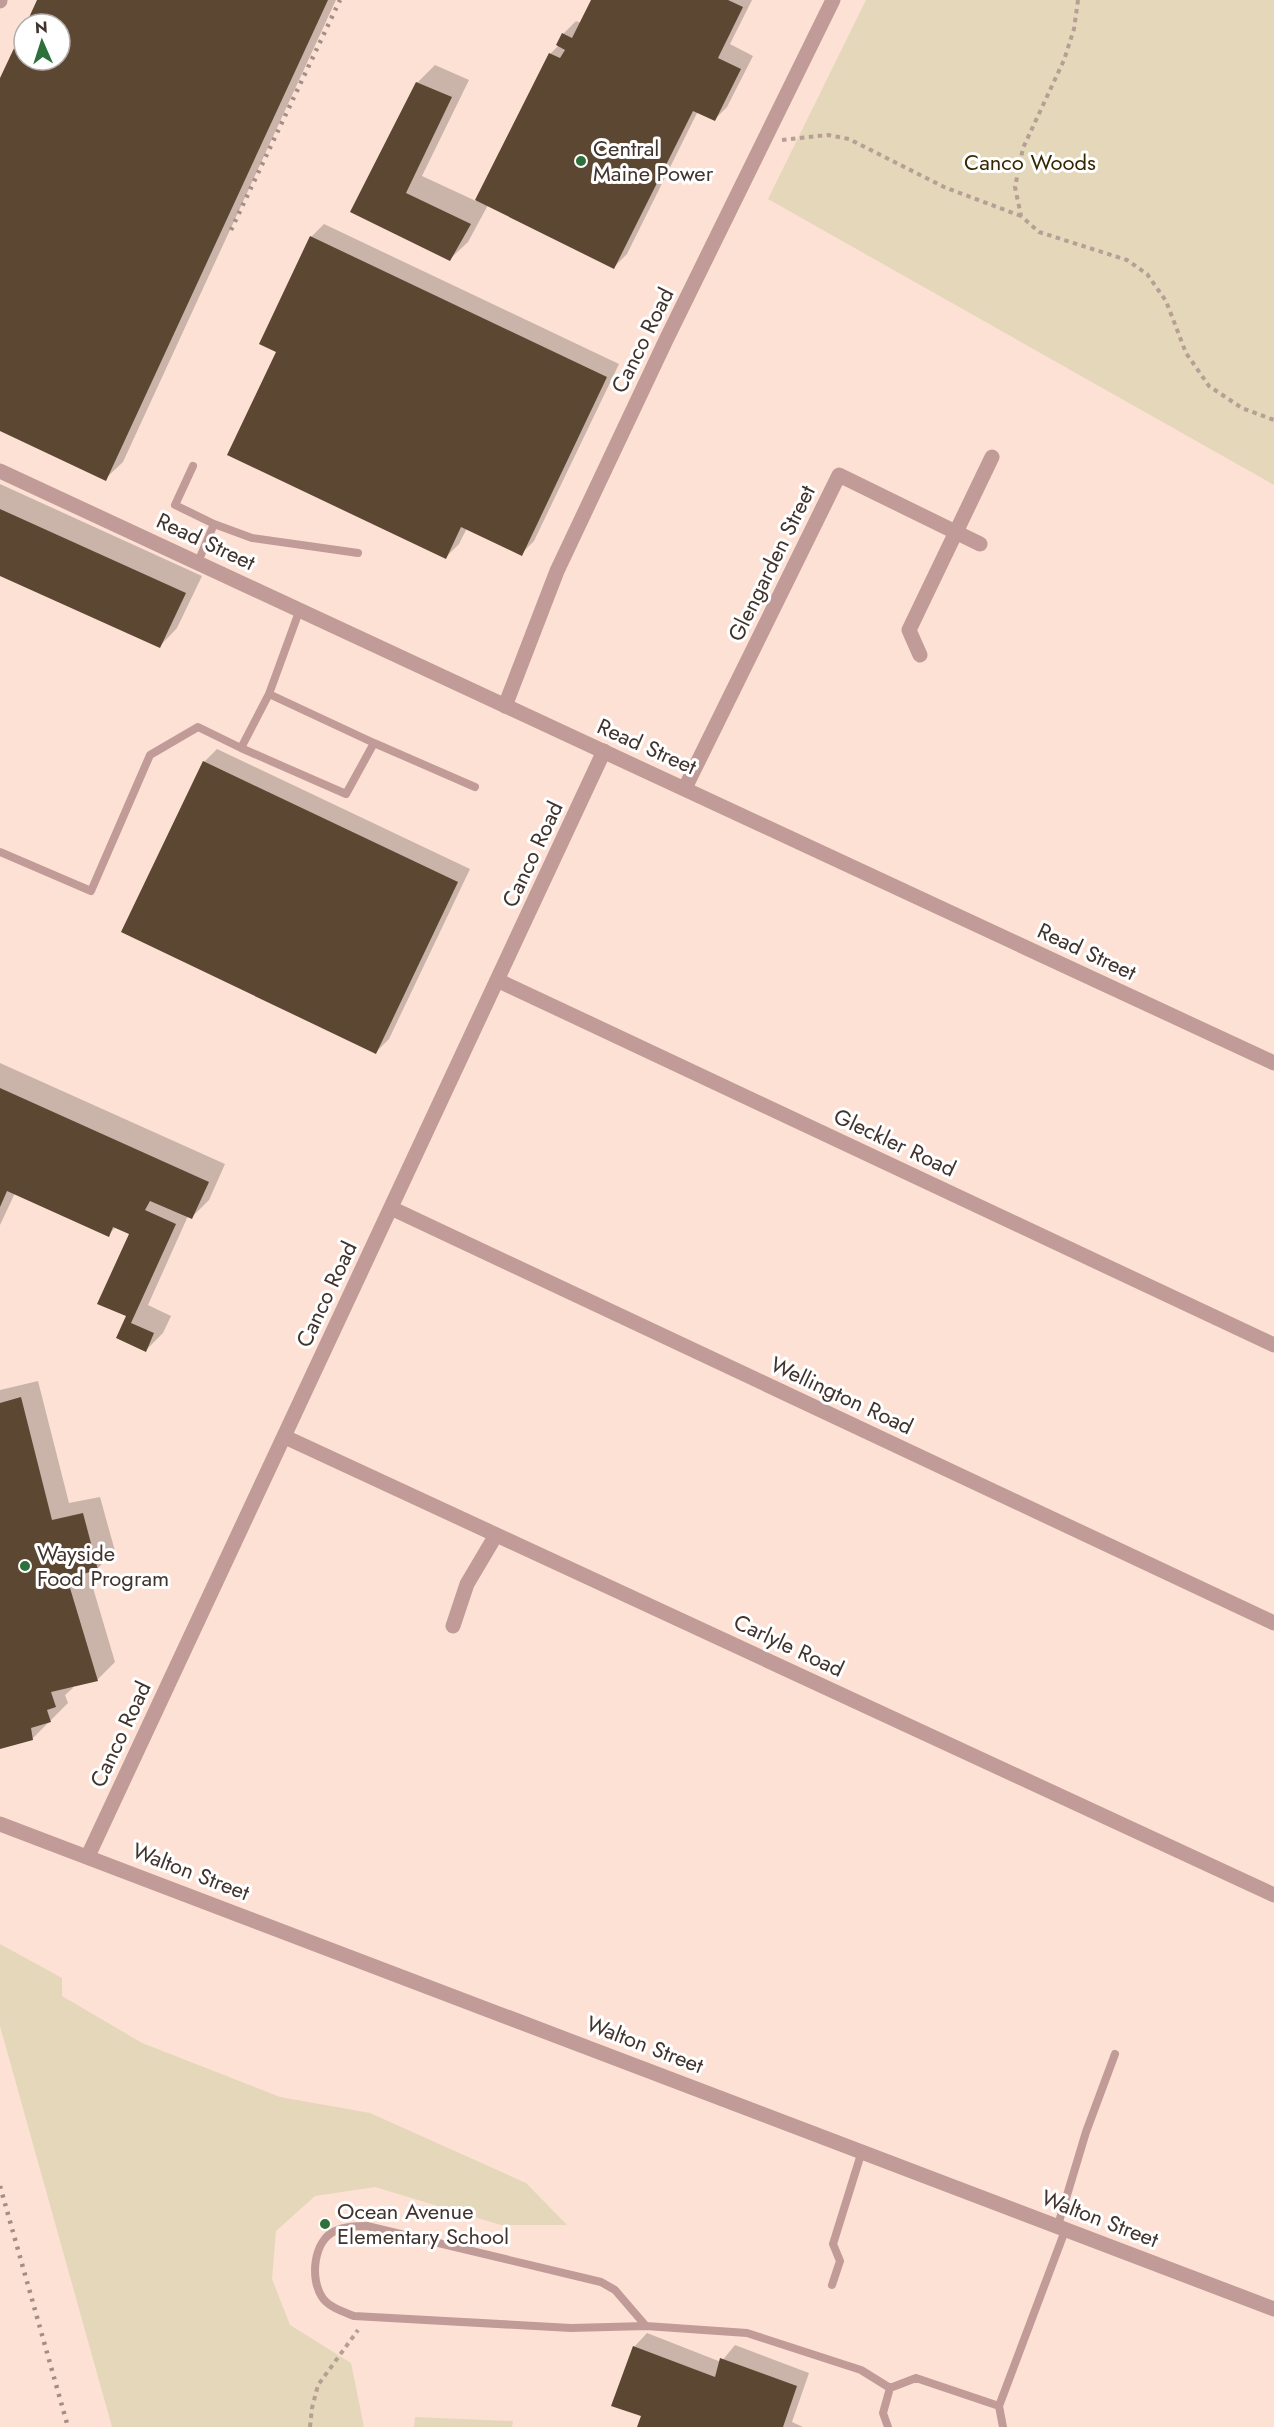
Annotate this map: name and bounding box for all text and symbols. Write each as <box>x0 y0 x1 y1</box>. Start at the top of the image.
north arrow <box>12 12 72 72</box>
text: N <box>34 16 48 39</box>
place label: Central Maine Power <box>593 132 714 189</box>
park label: Canco Woods <box>964 146 1096 178</box>
marker: Central Maine Power <box>574 154 588 168</box>
street label: Canco Road <box>603 282 681 398</box>
street label: Glengarden Street <box>719 479 823 646</box>
street label: Read Street <box>151 504 261 578</box>
street label: Read Street <box>592 710 703 782</box>
street label: Canco Road <box>493 796 571 912</box>
street label: Read Street <box>1032 914 1142 988</box>
street label: Gleckler Road <box>829 1100 961 1184</box>
street label: Canco Road <box>287 1236 365 1352</box>
street label: Wellington Road <box>765 1348 919 1442</box>
place label: Wayside Food Program <box>37 1537 169 1594</box>
marker: Wayside Food Program <box>18 1559 32 1573</box>
street label: Carlyle Road <box>729 1605 849 1685</box>
street label: Canco Road <box>81 1676 159 1792</box>
street label: Walton Street <box>128 1834 255 1908</box>
street label: Walton Street <box>582 2007 709 2081</box>
street label: Walton Street <box>1037 2181 1164 2255</box>
place label: Ocean Avenue Elementary School <box>337 2195 509 2252</box>
marker: Ocean Avenue Elementary School <box>318 2217 332 2231</box>

